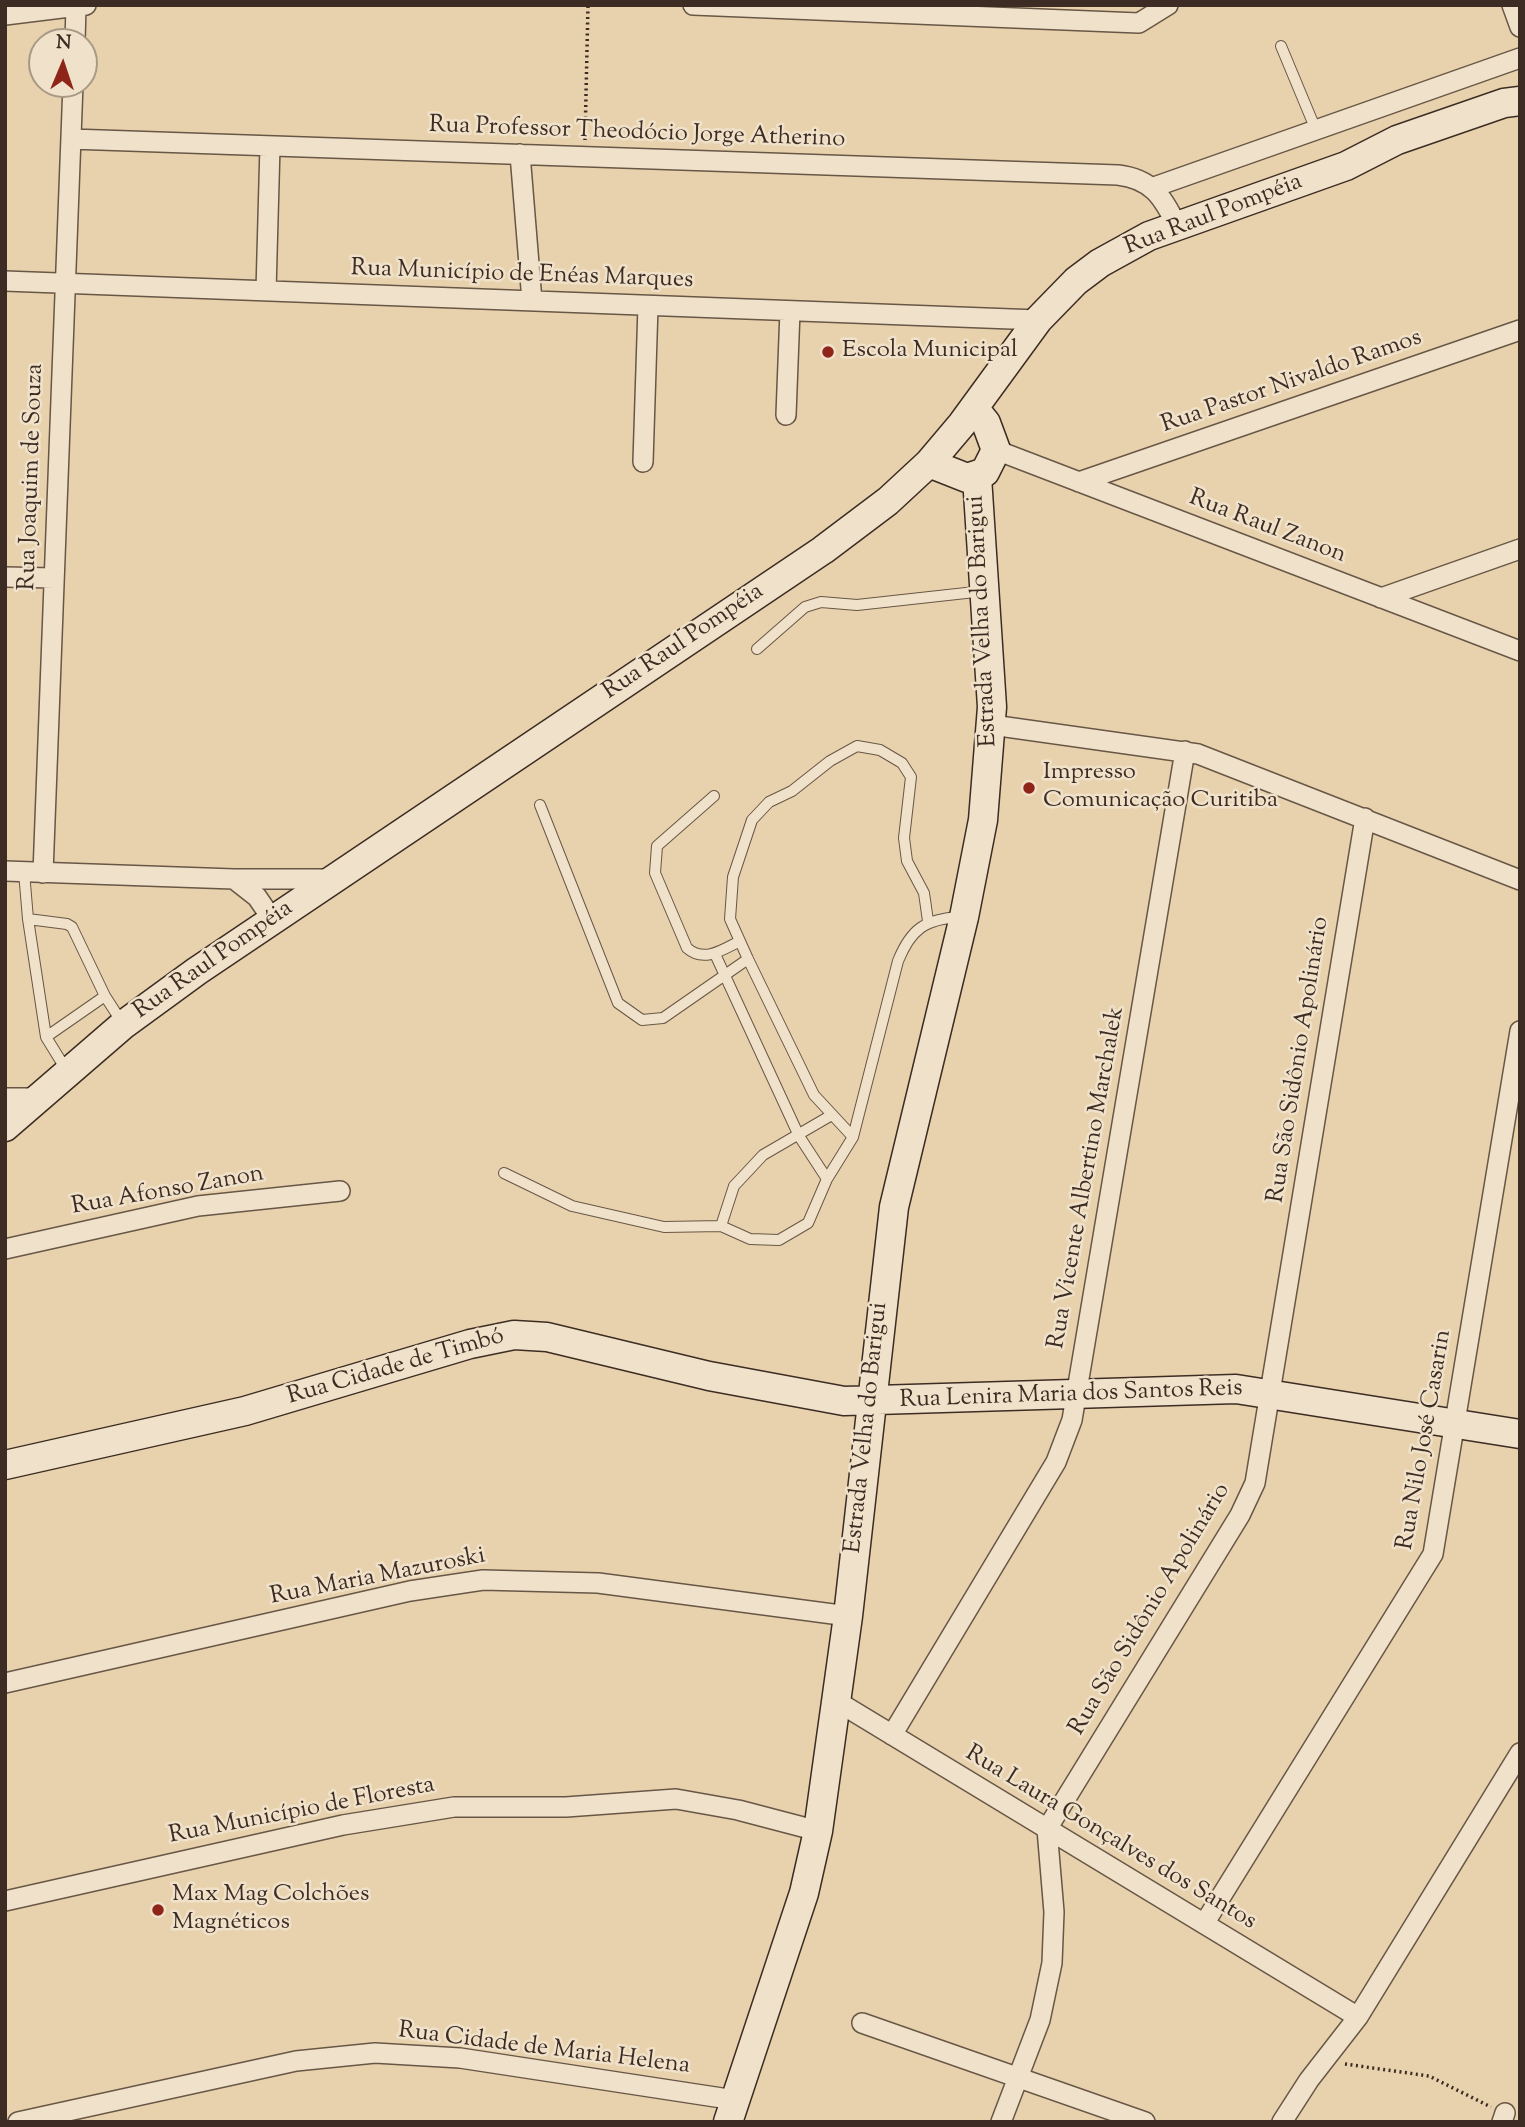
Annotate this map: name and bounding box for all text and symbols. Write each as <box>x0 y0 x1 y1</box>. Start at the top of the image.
north arrow <box>28 28 98 98</box>
text: N <box>56 30 72 57</box>
street label: Rua Professor Theodócio Jorge Atherino <box>428 112 846 156</box>
street label: Rua Raul Pompéia <box>1121 169 1307 263</box>
street label: Rua Município de Enéas Marques <box>350 256 694 296</box>
street label: Rua Pastor Nivaldo Ramos <box>1158 325 1426 441</box>
place label: Escola Municipal <box>842 338 1018 366</box>
marker: Escola Municipal <box>820 344 836 360</box>
street label: Rua Joaquim de Souza <box>15 363 51 591</box>
street label: Rua Raul Zanon <box>1184 485 1350 571</box>
street label: Estrada Velha do Barigui <box>963 494 1005 748</box>
street label: Rua Raul Pompéia <box>598 579 770 707</box>
place label: Impresso Comunicação Curitiba <box>1043 760 1278 816</box>
marker: Impresso Comunicação Curitiba <box>1021 780 1037 796</box>
street label: Rua Raul Pompéia <box>129 895 299 1027</box>
street label: Rua São Sidônio Apolinário <box>1263 915 1337 1205</box>
street label: Rua Vicente Albertino Marchalek <box>1044 1005 1132 1351</box>
street label: Rua Afonso Zanon <box>70 1161 266 1223</box>
street label: Estrada Velha do Barigui <box>841 1301 895 1555</box>
street label: Rua Cidade de Timbó <box>284 1323 508 1413</box>
street label: Rua Nilo José Casarin <box>1392 1328 1460 1552</box>
street label: Rua Lenira Maria dos Santos Reis <box>899 1376 1243 1416</box>
street label: Rua São Sidônio Apolinário <box>1064 1479 1238 1741</box>
street label: Rua Maria Mazuroski <box>268 1543 488 1613</box>
street label: Rua Laura Gonçalves dos Santos <box>959 1741 1261 1937</box>
street label: Rua Município de Floresta <box>167 1772 437 1852</box>
place label: Max Mag Colchões Magnéticos <box>172 1882 369 1938</box>
marker: Max Mag Colchões Magnéticos <box>150 1902 166 1918</box>
street label: Rua Cidade de Maria Helena <box>397 2018 691 2082</box>

